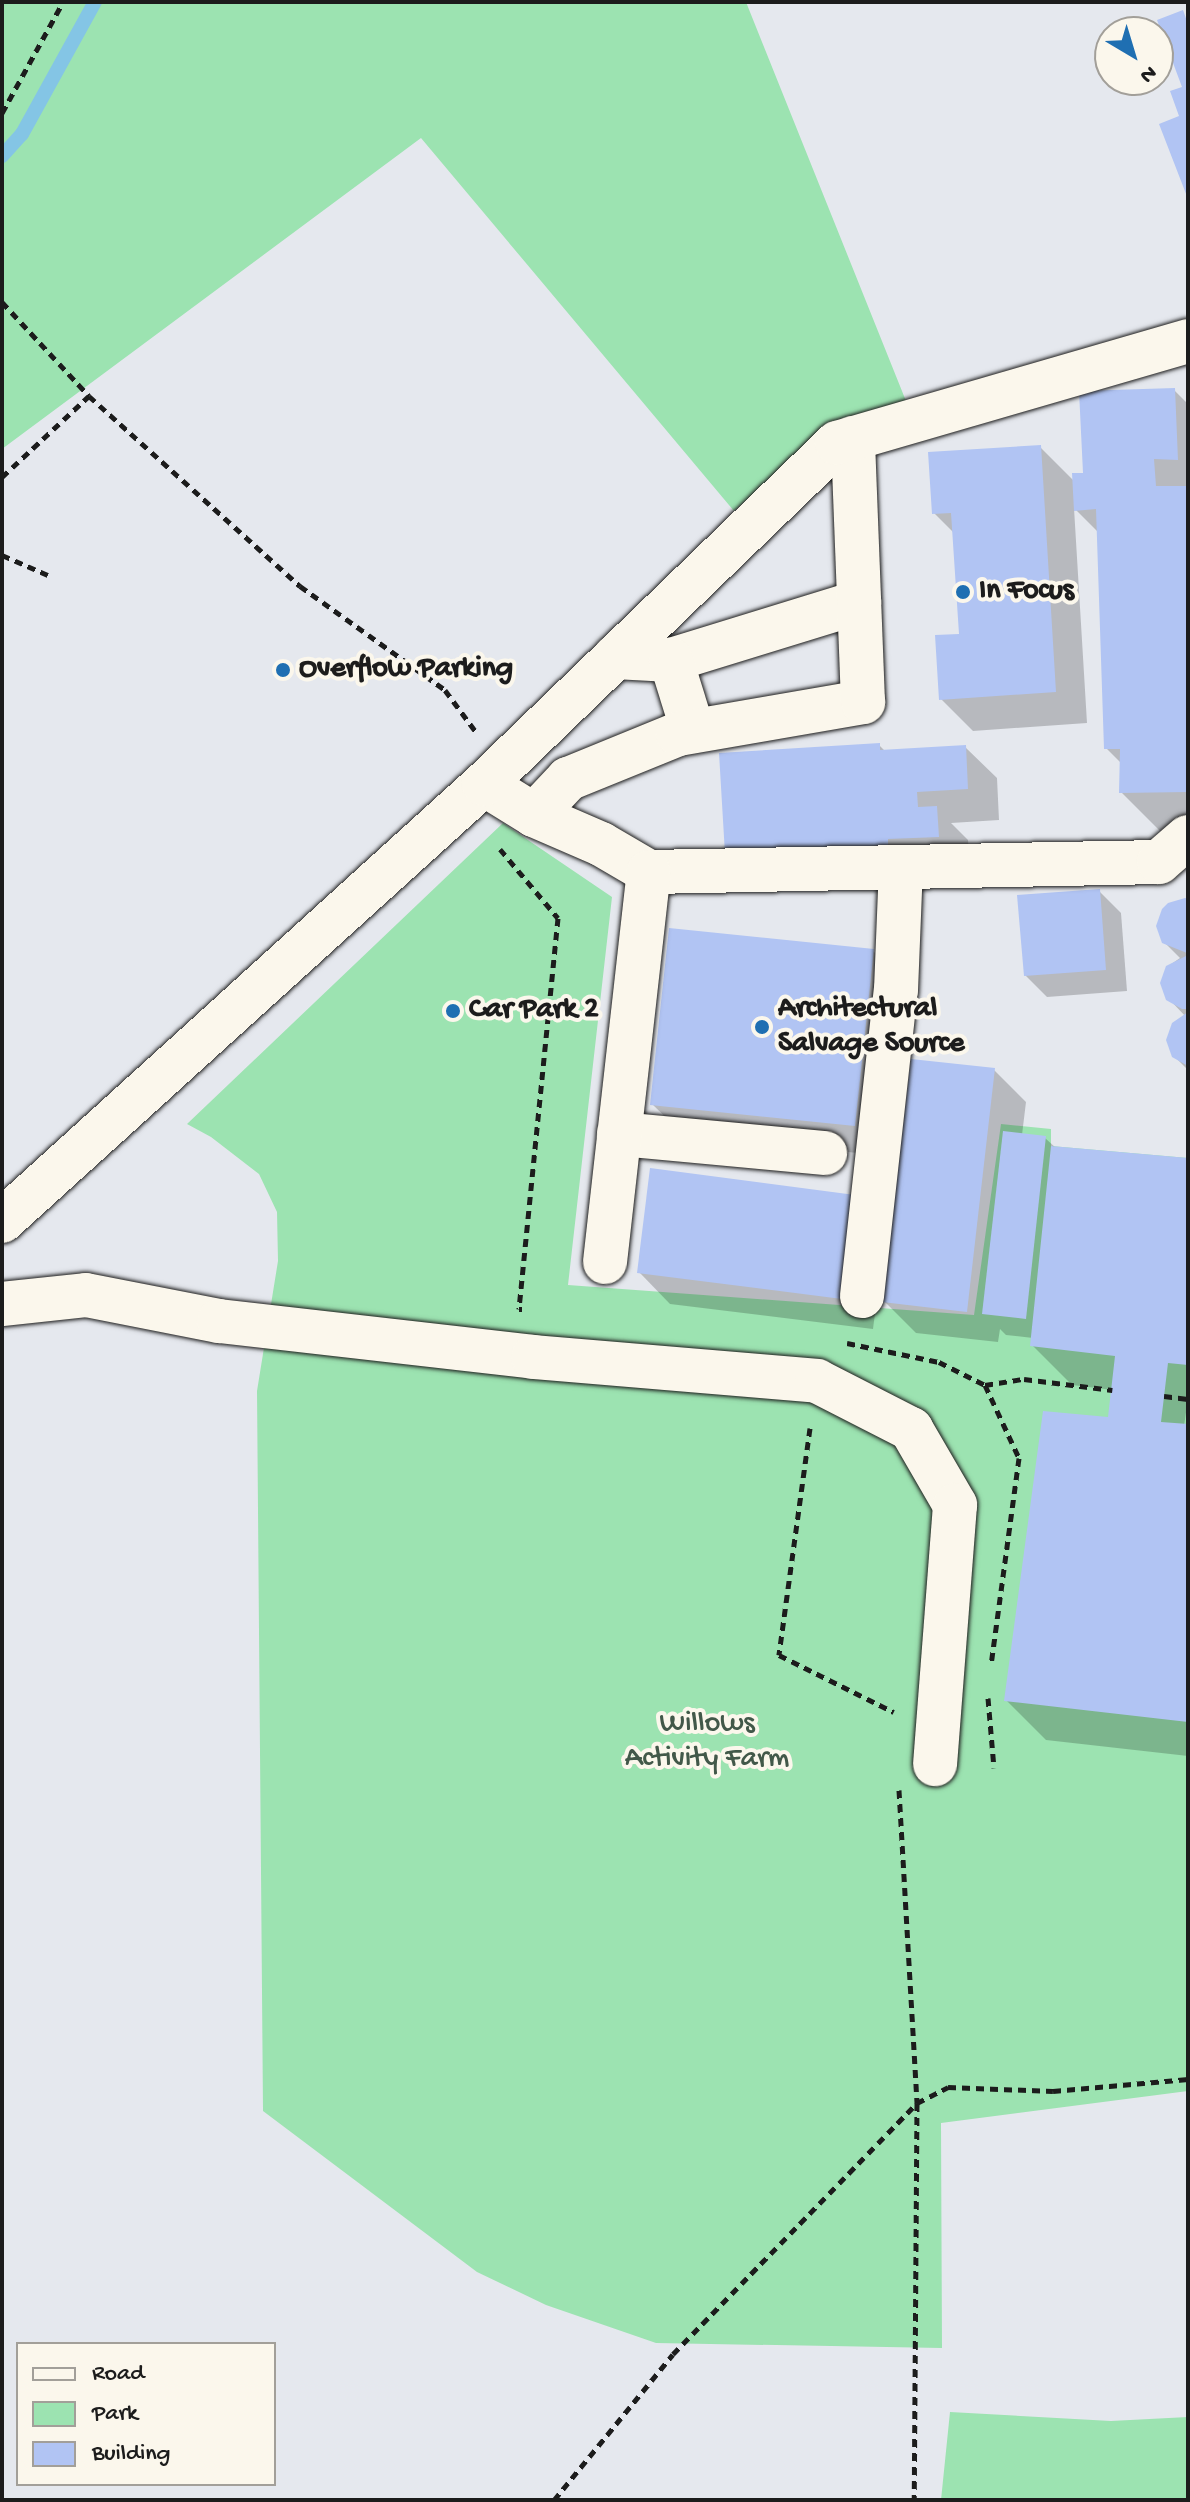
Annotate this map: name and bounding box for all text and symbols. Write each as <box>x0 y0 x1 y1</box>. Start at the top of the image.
north arrow <box>1094 16 1174 96</box>
text: N <box>1134 59 1161 88</box>
place label: In Focus <box>979 574 1074 610</box>
marker: In Focus <box>954 583 972 601</box>
place label: Overflow Parking <box>299 652 513 688</box>
marker: Overflow Parking <box>274 661 292 679</box>
place label: Architectural Salvage Source <box>778 992 965 1062</box>
place label: Car Park 2 <box>469 993 599 1029</box>
marker: Car Park 2 <box>444 1002 462 1020</box>
marker: Architectural Salvage Source <box>753 1018 771 1036</box>
park label: Willows Activity Farm <box>625 1707 789 1778</box>
legend <box>16 2342 276 2486</box>
text: Road <box>92 2360 144 2389</box>
text: Park <box>92 2400 138 2429</box>
text: Building <box>92 2440 170 2469</box>

